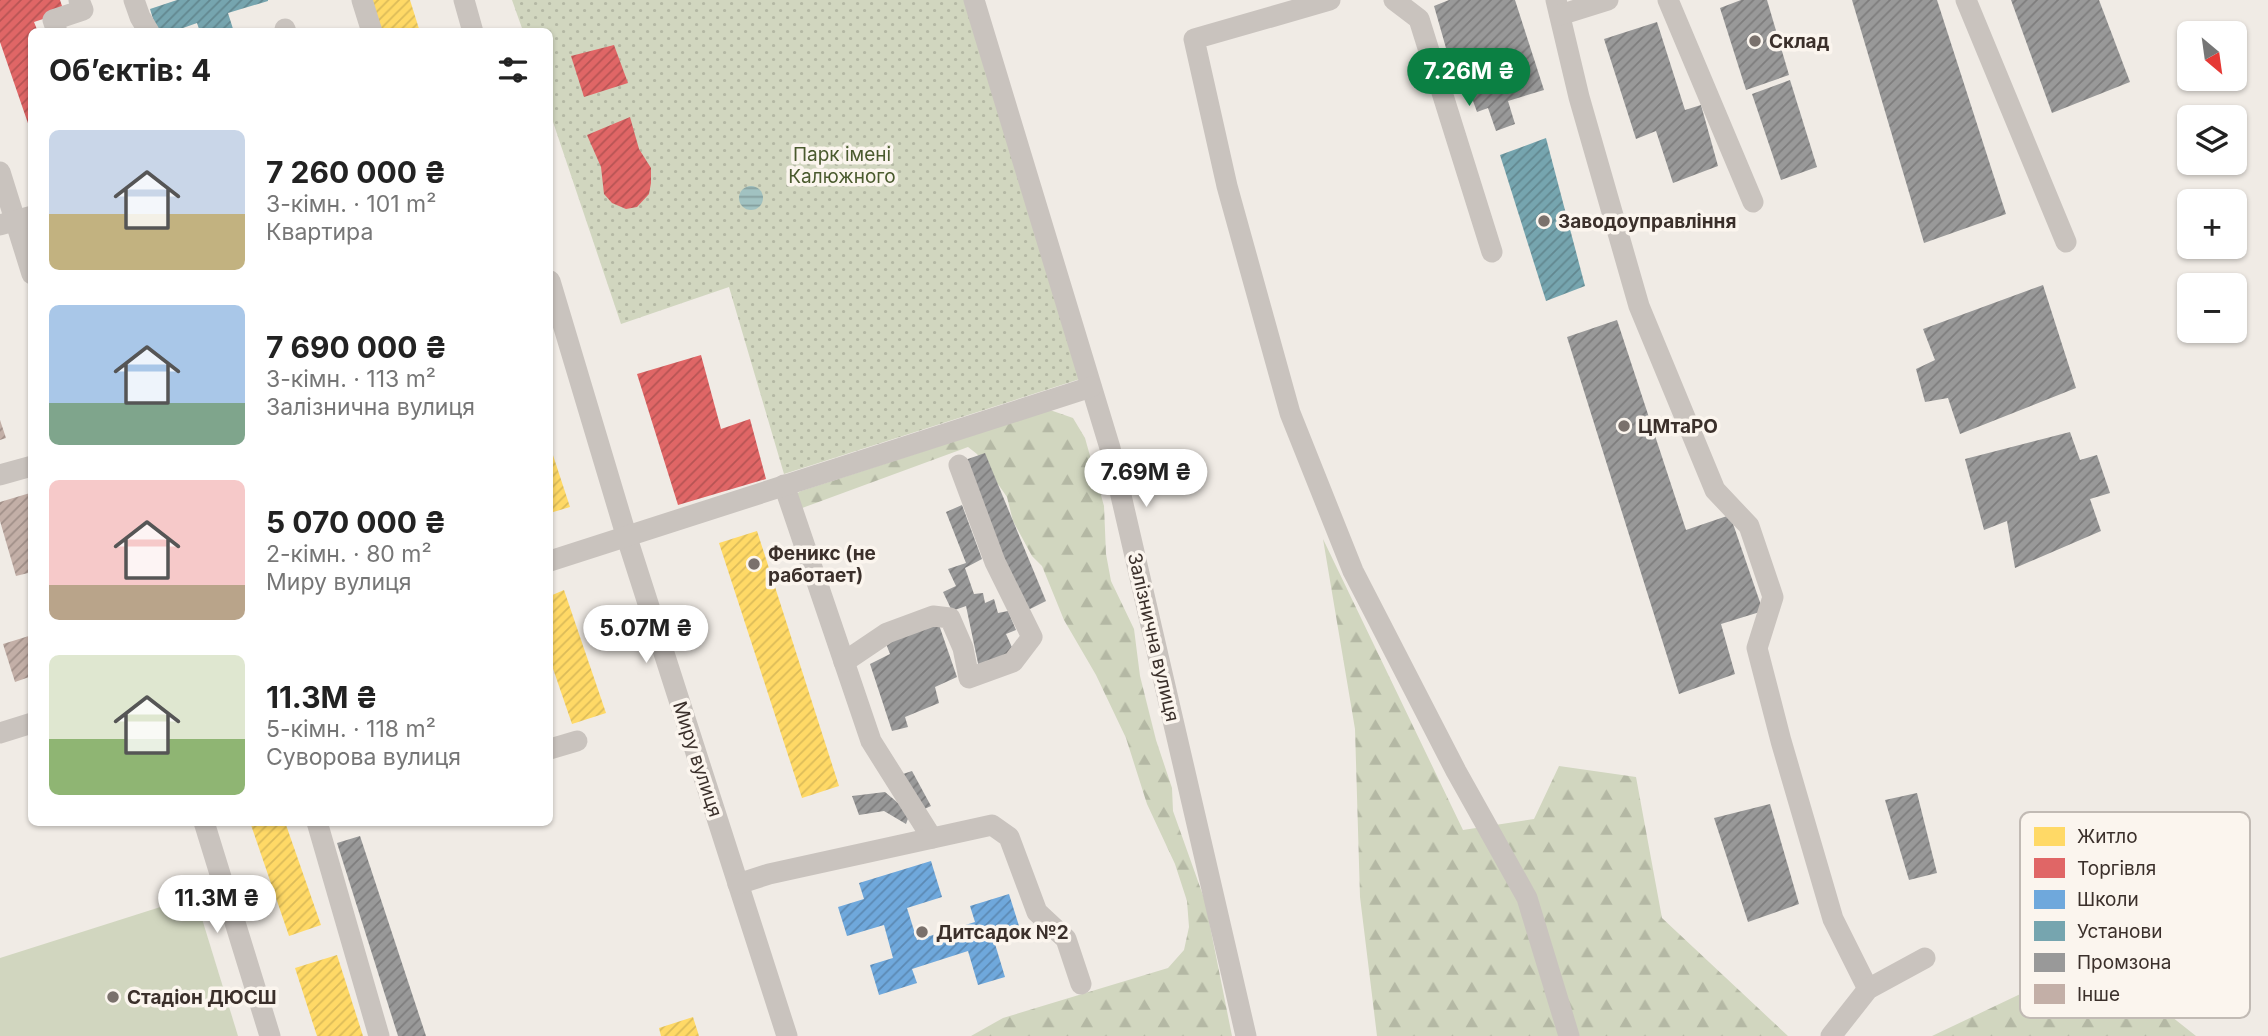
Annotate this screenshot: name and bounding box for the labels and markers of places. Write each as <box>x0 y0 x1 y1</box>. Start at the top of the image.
place label: Склад <box>1769 30 1830 53</box>
marker: Склад <box>1747 33 1763 49</box>
pin: 7.26M ₴ <box>1404 48 1534 108</box>
place label: Заводоуправління <box>1558 210 1736 233</box>
marker: Заводоуправління <box>1536 213 1552 229</box>
place label: ЦМтаРО <box>1638 415 1718 438</box>
marker: ЦМтаРО <box>1616 418 1632 434</box>
pin: 7.69M ₴ <box>1081 449 1211 509</box>
place label: Феникс (не работает) <box>768 542 876 587</box>
marker: Феникс (не работает) <box>746 556 762 572</box>
pin: 5.07M ₴ <box>581 606 711 665</box>
pin: 11.3M ₴ <box>152 876 282 935</box>
place label: Дитсадок №2 <box>936 921 1069 944</box>
marker: Дитсадок №2 <box>914 924 930 940</box>
place label: Стадіон ДЮСШ <box>127 986 277 1009</box>
marker: Стадіон ДЮСШ <box>105 989 121 1005</box>

